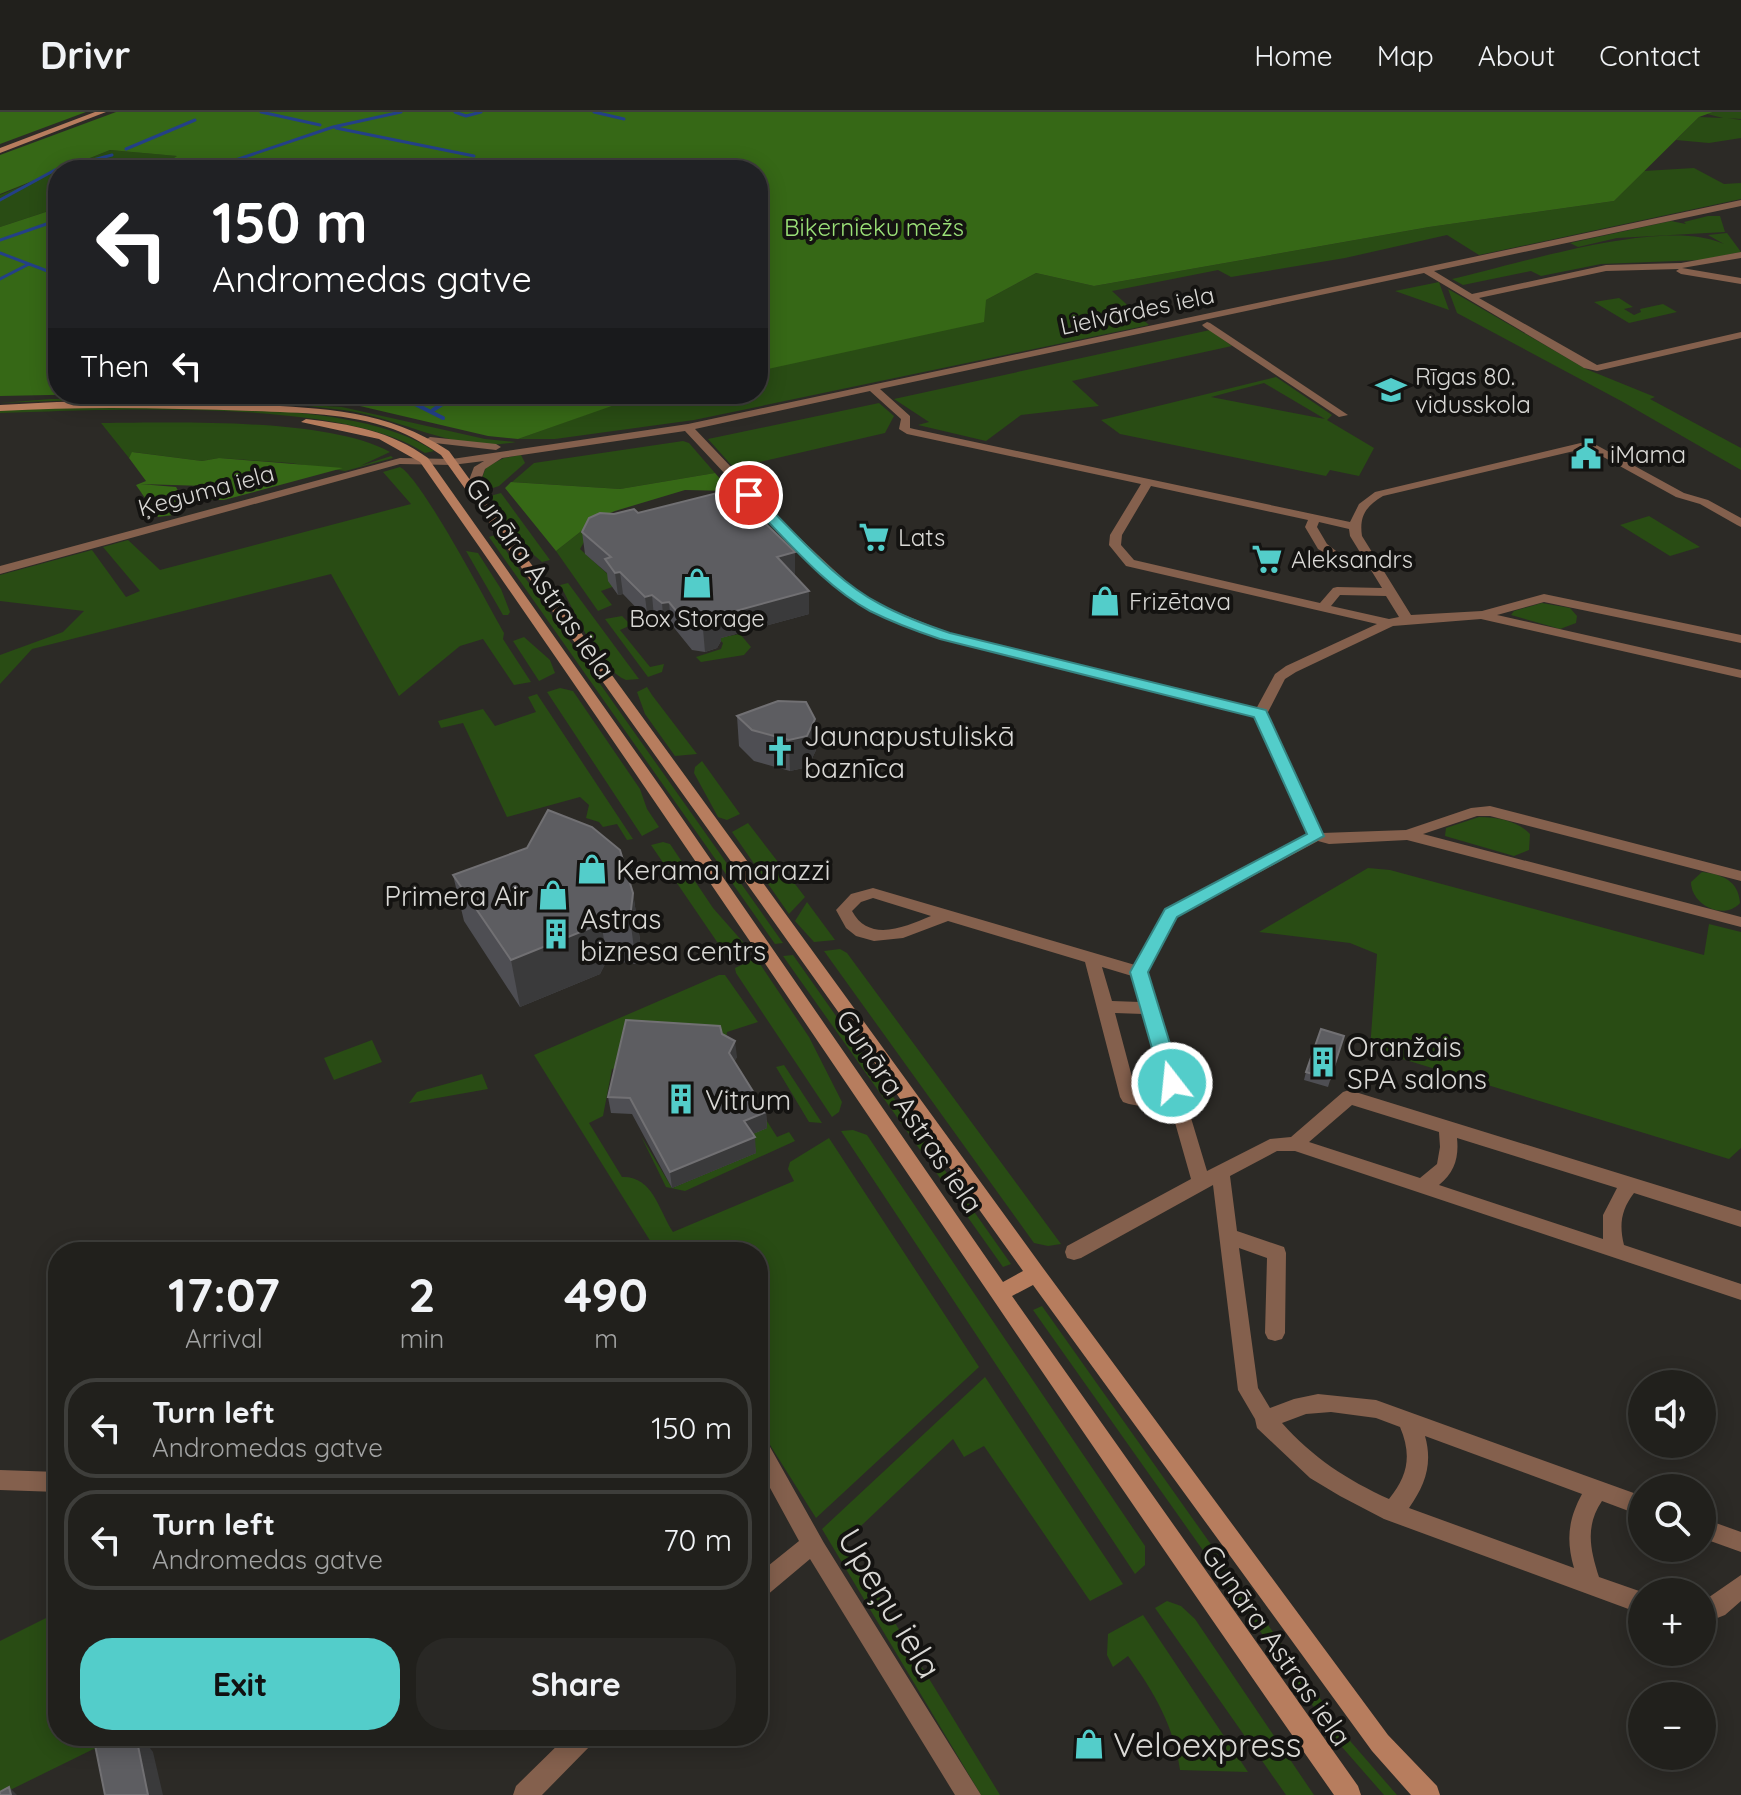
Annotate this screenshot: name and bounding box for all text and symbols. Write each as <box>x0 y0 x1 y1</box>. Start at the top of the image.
text: Drivr <box>40 31 130 79</box>
text: Home <box>1254 38 1333 73</box>
text: Map <box>1377 38 1434 73</box>
text: About <box>1478 38 1555 73</box>
text: Contact <box>1599 38 1701 73</box>
text: 150 m <box>212 187 368 257</box>
icon: left <box>80 192 184 296</box>
park label: Biķernieku mežs <box>784 212 964 242</box>
text: Andromedas gatve <box>212 256 532 301</box>
street label: Lielvārdes iela <box>1057 279 1217 341</box>
icon: left <box>165 344 209 388</box>
text: Then <box>80 347 149 385</box>
place label: Rīgas 80. vidusskola <box>1415 361 1531 419</box>
school or university icon: Rīgas 80. vidusskola <box>1374 373 1408 407</box>
public building icon: iMama <box>1569 437 1603 471</box>
place label: iMama <box>1610 439 1686 469</box>
street label: Ķeguma iela <box>135 457 277 523</box>
pin <box>715 461 783 529</box>
street label: Gunāra Astras iela <box>458 471 624 685</box>
icon: arrive <box>727 473 771 517</box>
supermarket icon: Lats <box>857 520 891 554</box>
place label: Lats <box>898 522 945 552</box>
supermarket icon: Aleksandrs <box>1250 542 1284 576</box>
place label: Aleksandrs <box>1291 544 1413 574</box>
shop icon: Box Storage <box>680 566 714 600</box>
shop icon: Frizētava <box>1088 584 1122 618</box>
place label: Frizētava <box>1129 586 1231 616</box>
place label: Box Storage <box>629 603 765 633</box>
place label: Jaunapustuliskā baznīca <box>804 718 1015 785</box>
church icon: Jaunapustuliskā baznīca <box>763 734 797 768</box>
shop icon: Kerama marazzi <box>575 852 609 886</box>
place label: Kerama marazzi <box>616 852 830 887</box>
place label: Primera Air <box>384 878 529 913</box>
shop icon: Primera Air <box>536 878 570 912</box>
place label: Astras biznesa centrs <box>580 901 766 968</box>
building icon: Astras biznesa centrs <box>539 917 573 951</box>
street label: Gunāra Astras iela <box>829 1003 991 1219</box>
place label: Oranžais SPA salons <box>1347 1029 1487 1096</box>
position arrow <box>1130 1041 1214 1125</box>
building icon: Oranžais SPA salons <box>1306 1045 1340 1079</box>
building icon: Vitrum <box>664 1082 698 1116</box>
place label: Vitrum <box>705 1082 791 1117</box>
text: 17:07 <box>168 1264 280 1324</box>
text: 2 <box>408 1264 436 1324</box>
text: 490 <box>564 1264 648 1324</box>
text: Arrival <box>185 1322 263 1355</box>
text: min <box>400 1322 444 1355</box>
text: m <box>594 1322 618 1355</box>
map controls <box>1628 1370 1716 1770</box>
button: sound <box>1628 1370 1716 1458</box>
text: Turn left <box>152 1393 275 1431</box>
icon: left <box>84 1406 128 1450</box>
text: 150 m <box>651 1409 732 1447</box>
text: Andromedas gatve <box>152 1431 383 1464</box>
button: search <box>1628 1474 1716 1562</box>
text: Turn left <box>152 1505 275 1543</box>
icon: left <box>84 1518 128 1562</box>
street label: Upeņu iela <box>829 1520 951 1686</box>
text: 70 m <box>663 1521 732 1559</box>
street label: Gunāra Astras iela <box>1194 1538 1360 1752</box>
text: Andromedas gatve <box>152 1543 383 1576</box>
button: + <box>1628 1578 1716 1666</box>
button: Exit <box>80 1638 400 1730</box>
button: Share <box>416 1638 736 1730</box>
button: − <box>1628 1682 1716 1770</box>
place label: Veloexpress <box>1113 1723 1302 1766</box>
shop icon: Veloexpress <box>1072 1727 1106 1761</box>

